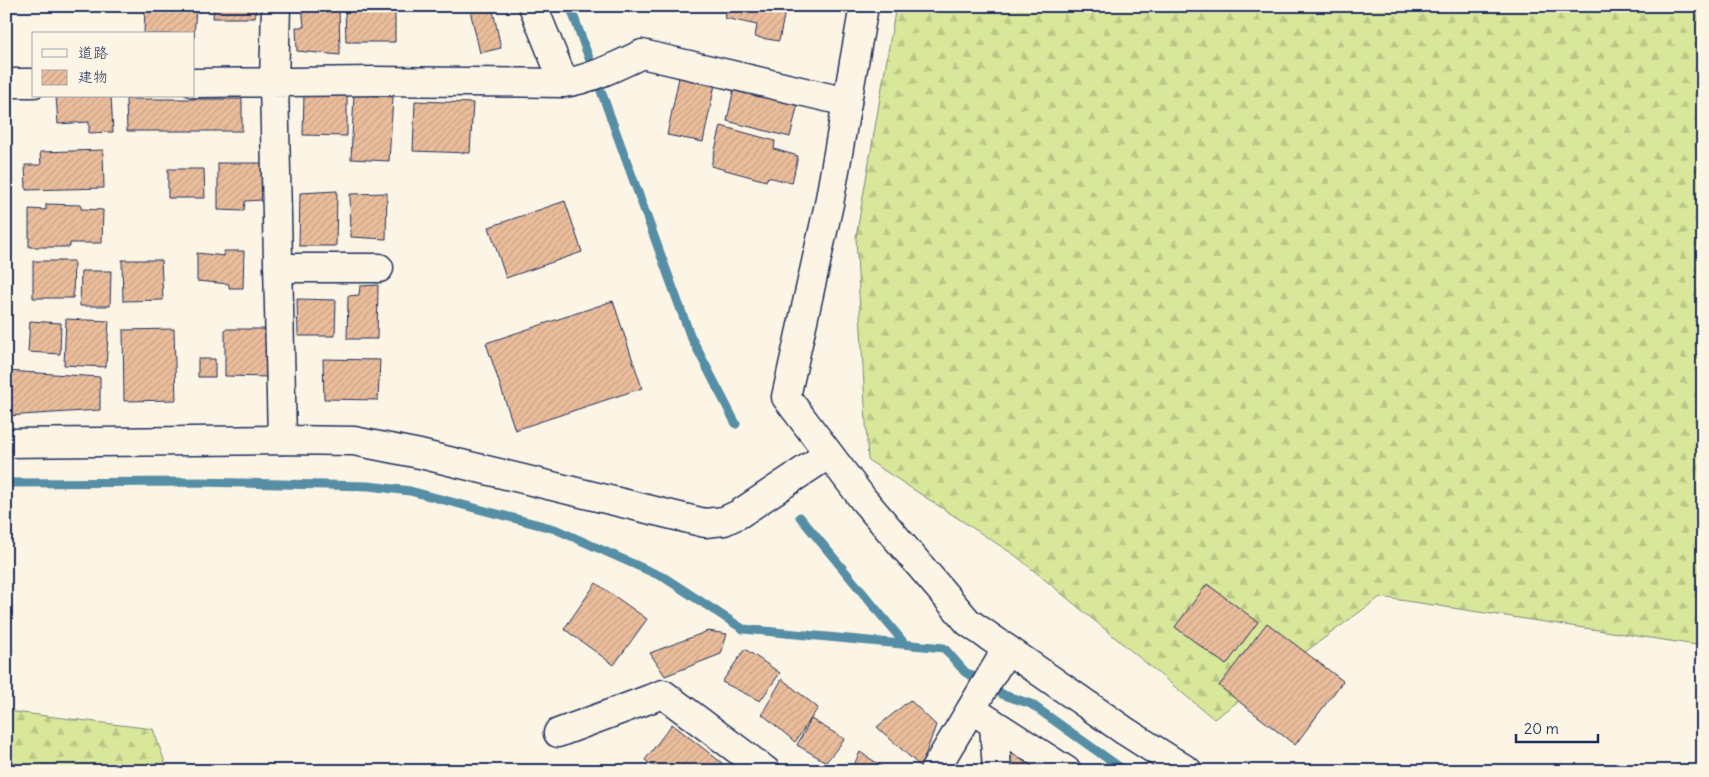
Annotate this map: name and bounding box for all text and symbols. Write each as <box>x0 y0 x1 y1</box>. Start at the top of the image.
legend <box>32 32 195 98</box>
text: 道路 <box>78 43 108 62</box>
text: 建物 <box>78 67 108 86</box>
scale bar <box>1516 712 1599 744</box>
text: 20 m <box>1524 719 1559 738</box>

